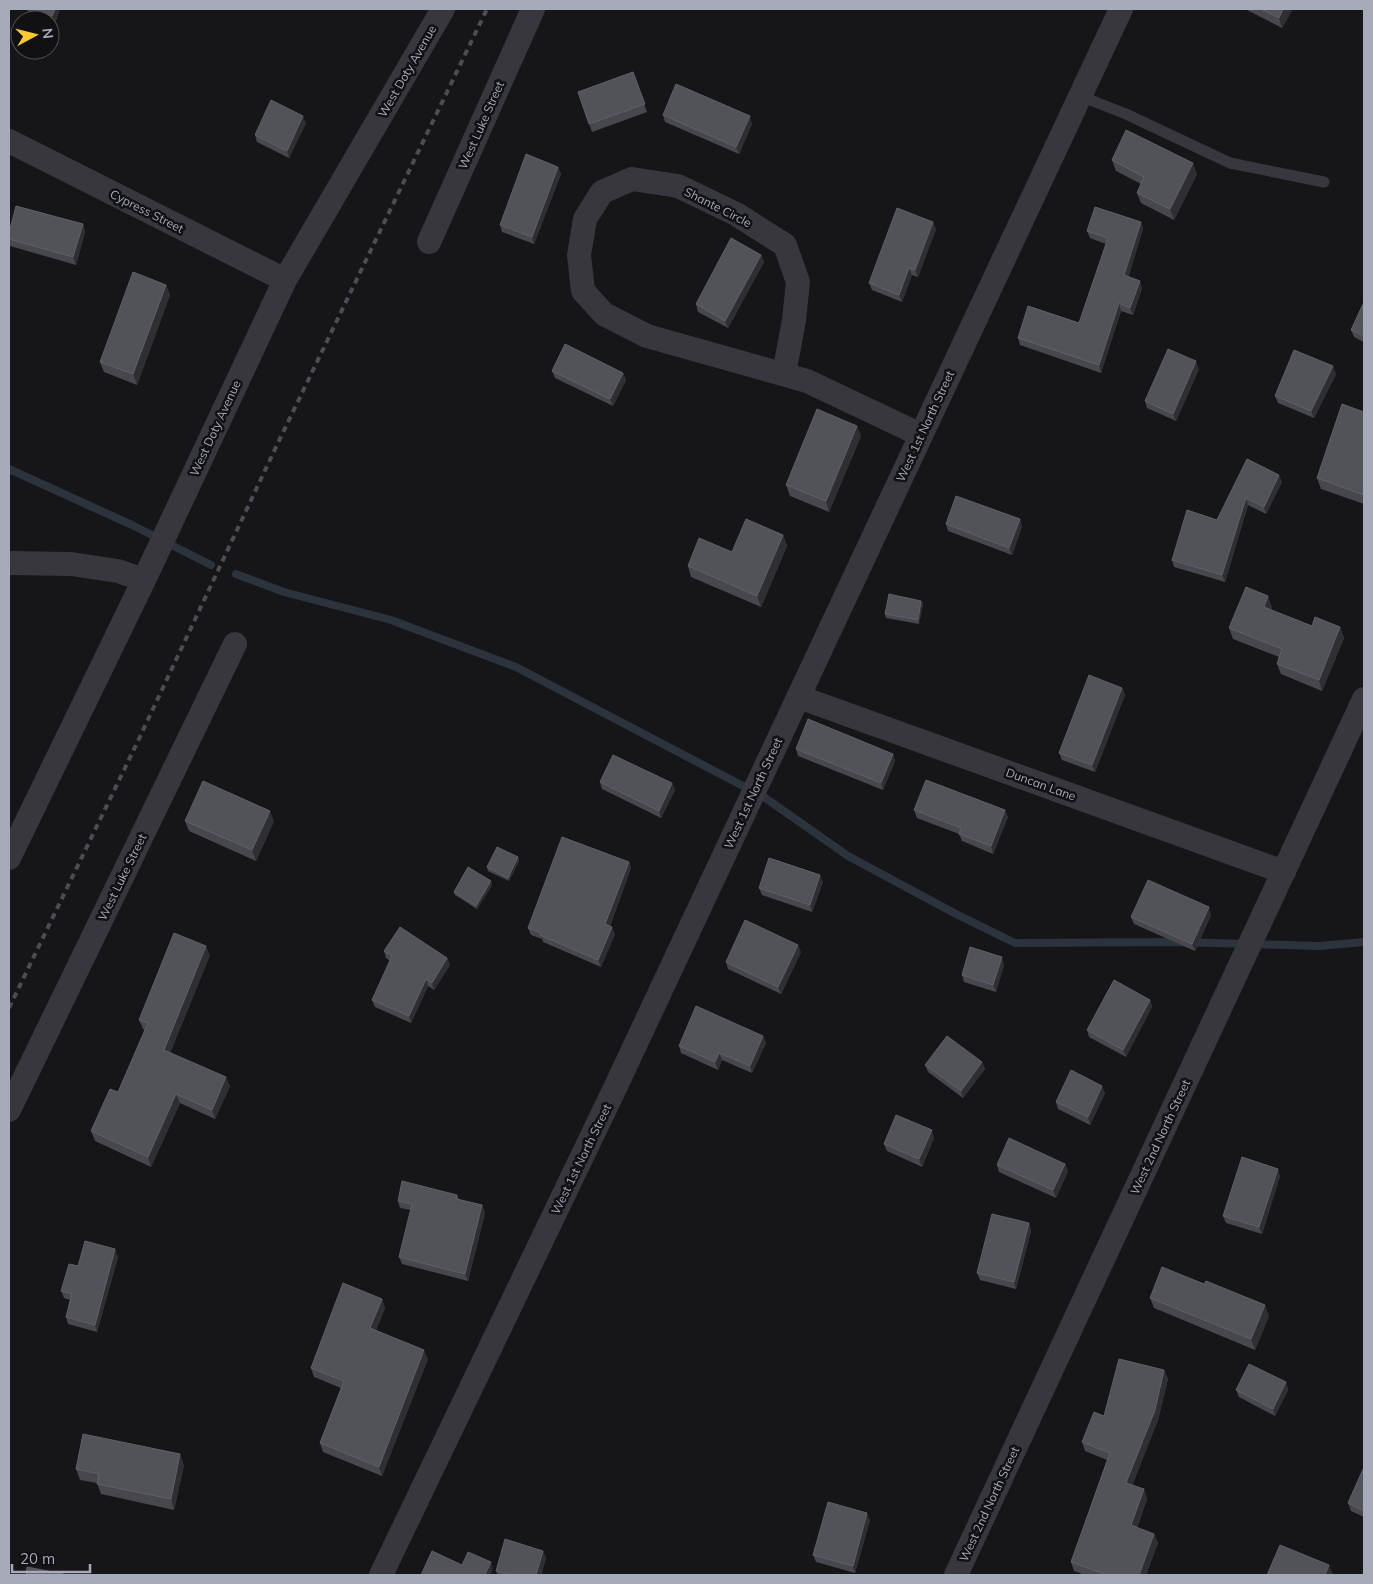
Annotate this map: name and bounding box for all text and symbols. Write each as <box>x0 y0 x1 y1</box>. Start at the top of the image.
north arrow <box>10 10 60 60</box>
street label: West Doty Avenue <box>375 22 439 120</box>
text: N <box>38 27 57 40</box>
street label: West Luke Street <box>455 79 507 171</box>
street label: Shante Circle <box>682 184 754 230</box>
street label: Cypress Street <box>108 186 186 236</box>
street label: West 1st North Street <box>893 368 957 484</box>
street label: West Doty Avenue <box>186 378 244 478</box>
street label: West 1st North Street <box>721 735 785 851</box>
street label: Duncan Lane <box>1004 764 1078 804</box>
street label: West Luke Street <box>95 831 149 923</box>
street label: West 2nd North Street <box>1127 1077 1193 1197</box>
street label: West 1st North Street <box>548 1101 614 1217</box>
street label: West 2nd North Street <box>956 1444 1022 1564</box>
scale bar <box>12 1542 90 1574</box>
text: 20 m <box>20 1549 55 1568</box>

